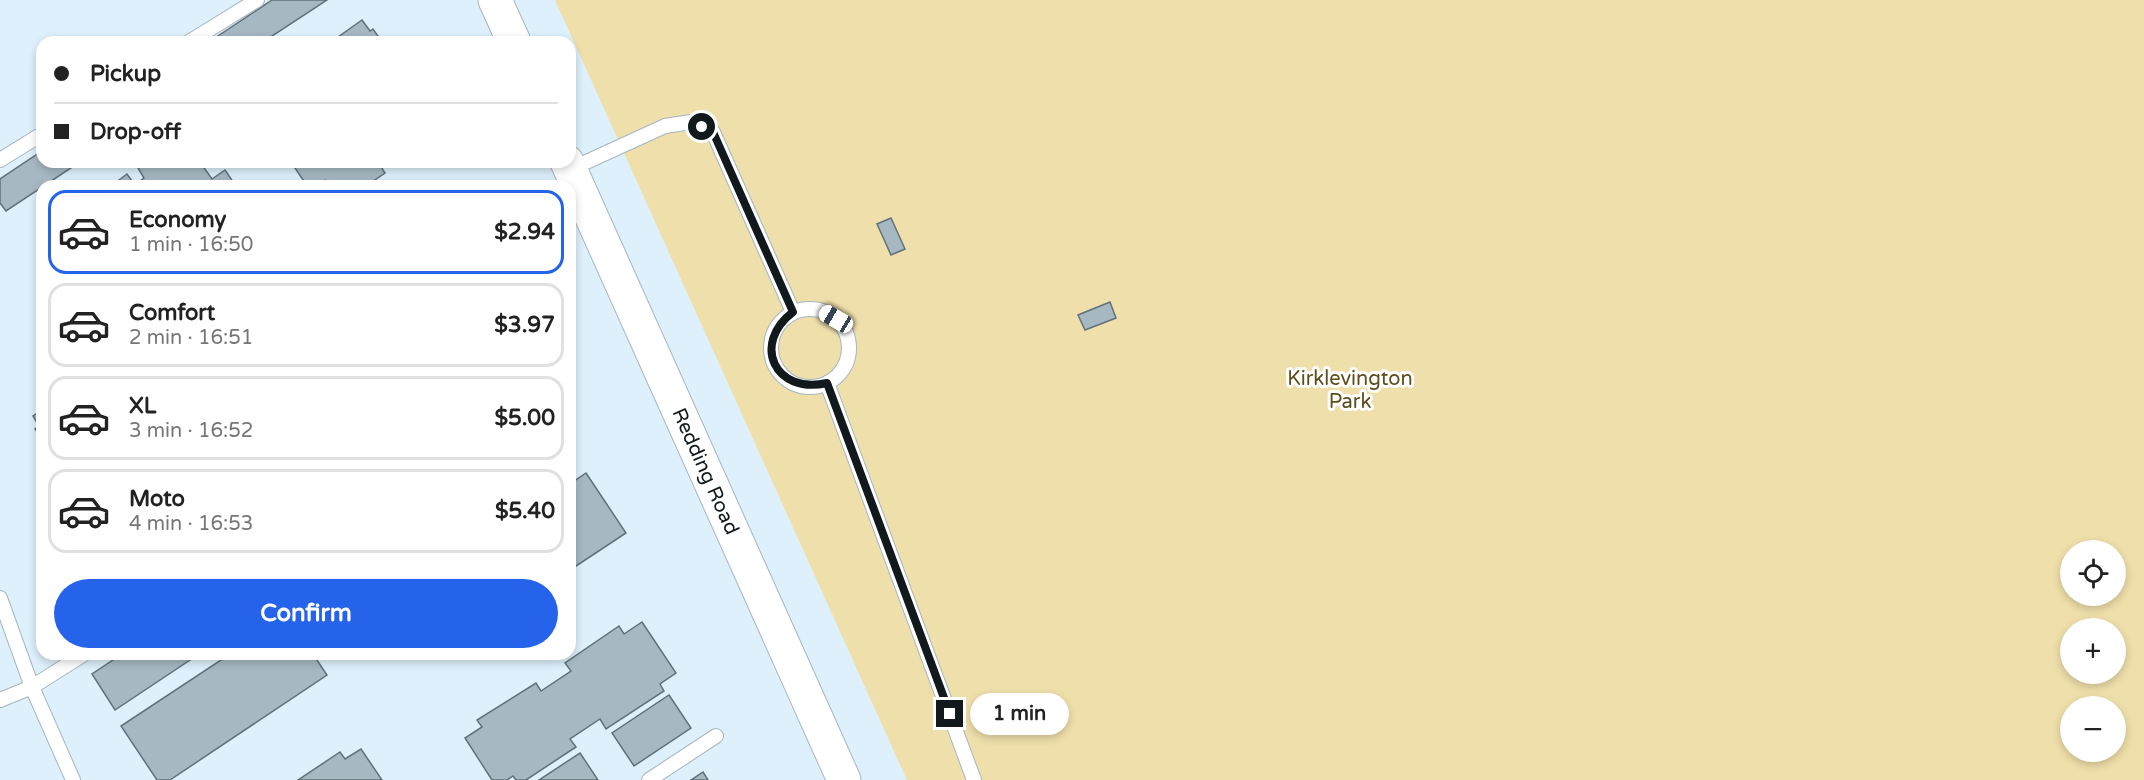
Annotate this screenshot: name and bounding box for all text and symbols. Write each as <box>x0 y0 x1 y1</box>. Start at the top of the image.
text: Pickup <box>90 61 161 87</box>
route start <box>688 113 715 140</box>
text: Drop-off <box>90 119 181 145</box>
icon: car <box>57 205 111 259</box>
text: Economy <box>129 207 226 233</box>
text: $2.94 <box>494 219 555 245</box>
text: 1 min · 16:50 <box>129 233 253 257</box>
icon: car <box>57 298 111 352</box>
text: Comfort <box>129 300 215 326</box>
car <box>816 302 856 336</box>
text: $3.97 <box>494 312 555 338</box>
text: 2 min · 16:51 <box>129 326 253 350</box>
park label: Kirklevington Park <box>1287 367 1413 414</box>
icon: car <box>57 391 111 445</box>
text: XL <box>129 393 156 419</box>
street label: Redding Road <box>666 404 744 538</box>
text: $5.00 <box>494 405 555 431</box>
text: 3 min · 16:52 <box>129 419 253 443</box>
icon: car <box>57 484 111 538</box>
text: Moto <box>129 486 185 512</box>
text: $5.40 <box>495 498 555 524</box>
text: 4 min · 16:53 <box>129 512 253 536</box>
map controls <box>2060 540 2126 762</box>
button: locate <box>2060 540 2126 606</box>
button: Confirm <box>54 579 558 648</box>
button: + <box>2060 618 2126 684</box>
callout: 1 min <box>971 693 1070 735</box>
button: − <box>2060 696 2126 762</box>
route end <box>936 700 963 727</box>
text: 1 min <box>993 702 1046 726</box>

